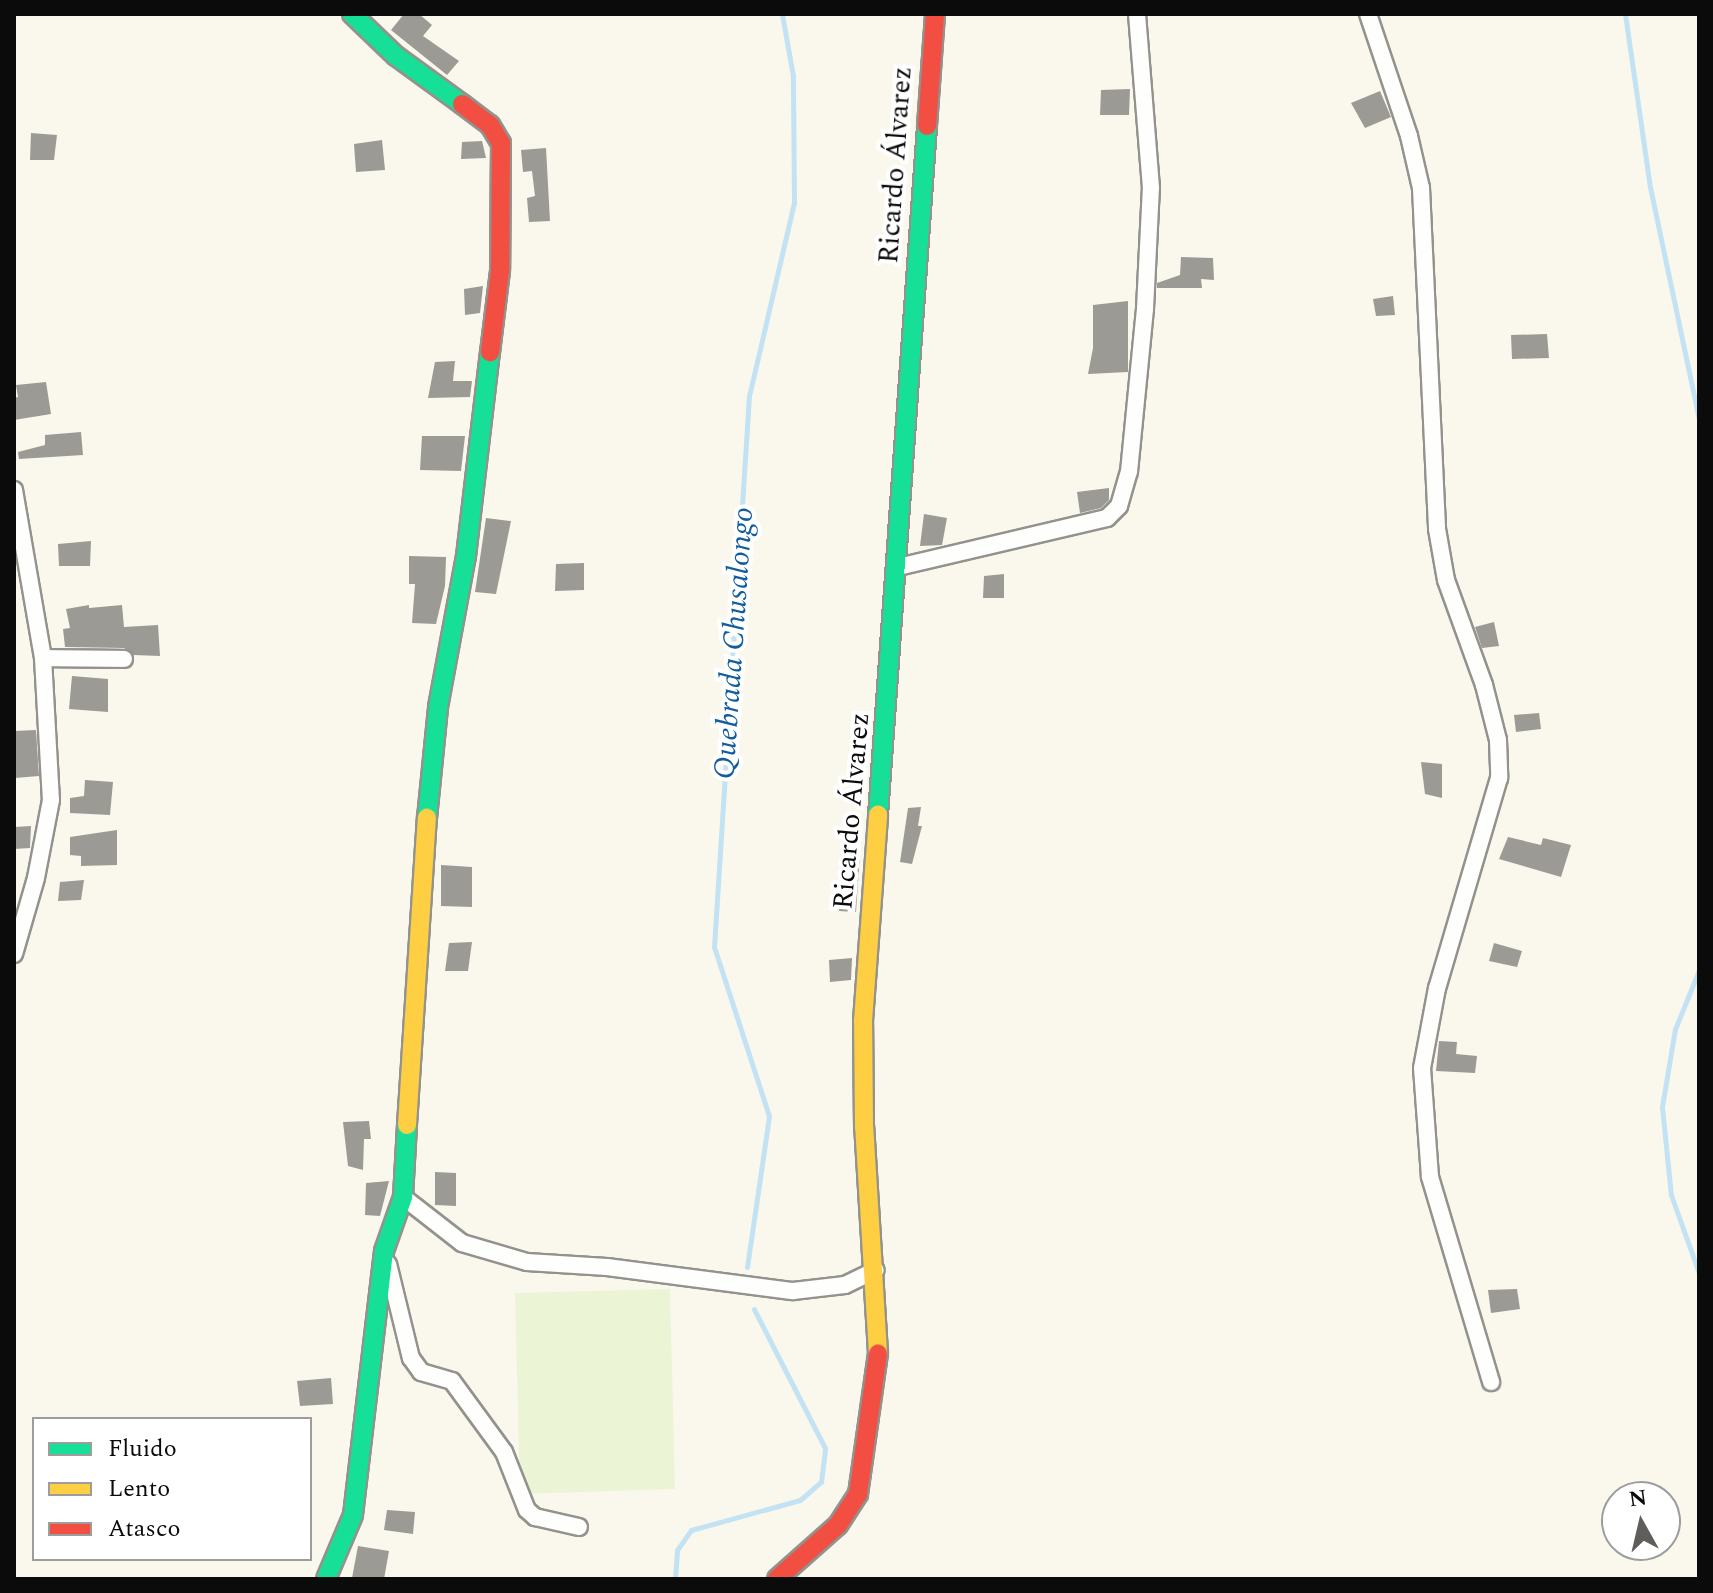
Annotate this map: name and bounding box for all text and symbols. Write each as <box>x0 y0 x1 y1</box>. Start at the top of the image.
street label: Ricardo Álvarez <box>872 65 920 265</box>
water label: Quebrada Chusalongo <box>707 506 761 780</box>
street label: Ricardo Álvarez <box>827 711 877 911</box>
legend <box>32 1417 312 1561</box>
text: Fluido <box>108 1431 177 1467</box>
text: Lento <box>108 1471 170 1507</box>
north arrow <box>1601 1481 1681 1561</box>
text: N <box>1627 1481 1649 1516</box>
text: Atasco <box>108 1511 180 1547</box>

